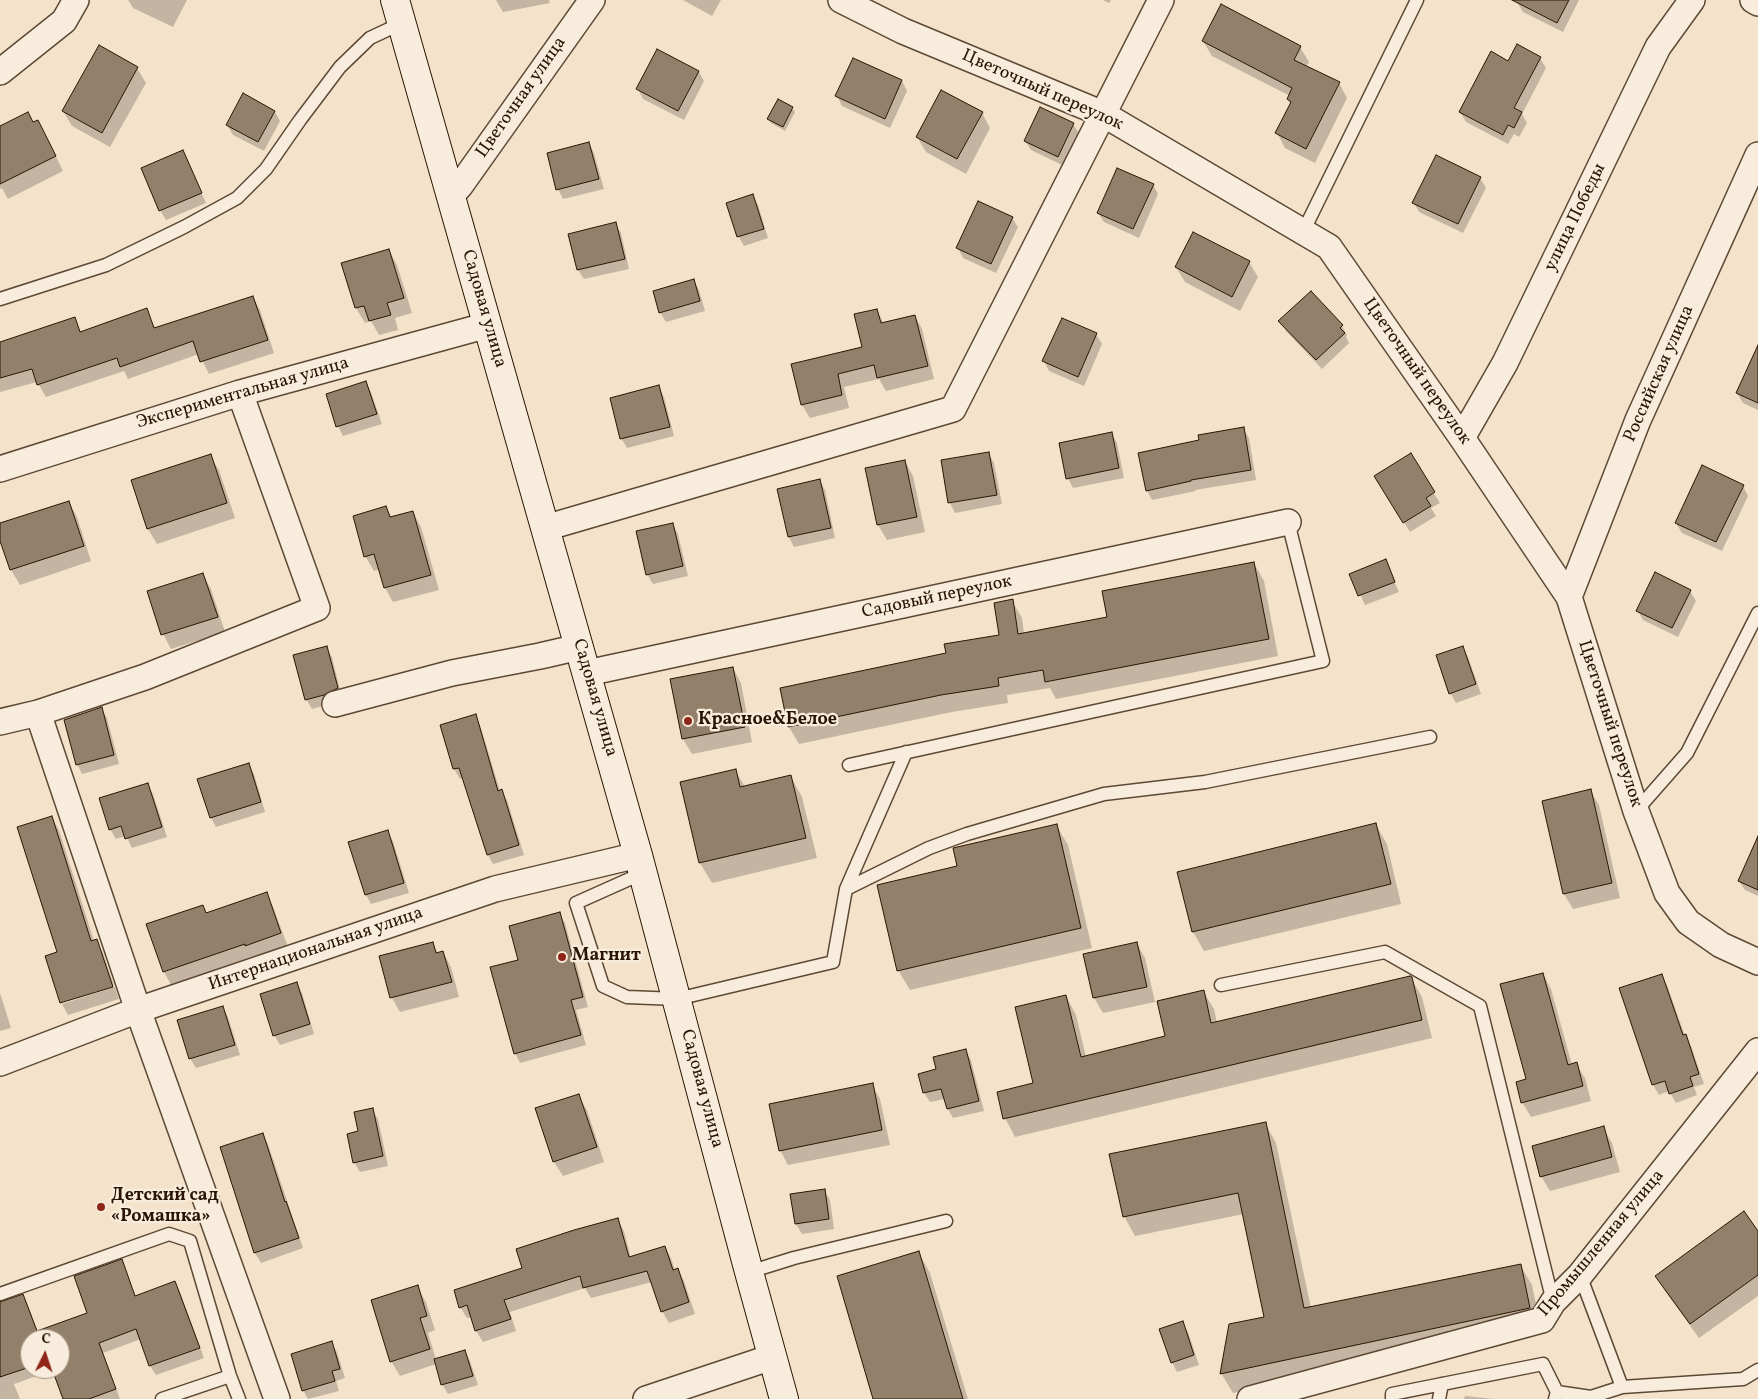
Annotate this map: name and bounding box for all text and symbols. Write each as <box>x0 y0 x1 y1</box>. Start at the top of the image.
street label: Цветочная улица <box>472 33 572 163</box>
street label: Цветочный переулок <box>958 46 1126 136</box>
street label: улица Победы <box>1541 160 1611 276</box>
street label: Садовая улица <box>456 248 510 370</box>
street label: Цветочный переулок <box>1357 294 1475 450</box>
street label: Российская улица <box>1620 302 1700 446</box>
street label: Экспериментальная улица <box>134 353 352 435</box>
street label: Садовый переулок <box>860 572 1014 624</box>
street label: Садовая улица <box>567 637 621 759</box>
street label: Цветочный переулок <box>1572 638 1646 810</box>
place label: Красное&Белое <box>698 710 837 732</box>
marker: Красное&Белое <box>682 715 694 727</box>
street label: Интернациональная улица <box>206 903 426 997</box>
place label: Магнит <box>572 946 641 968</box>
marker: Магнит <box>556 951 568 963</box>
street label: Садовая улица <box>675 1027 727 1151</box>
street label: Промышленная улица <box>1534 1166 1670 1322</box>
place label: Детский сад «Ромашка» <box>111 1186 219 1228</box>
marker: Детский сад «Ромашка» <box>95 1201 107 1213</box>
north arrow <box>20 1329 70 1379</box>
text: С <box>41 1330 51 1349</box>

